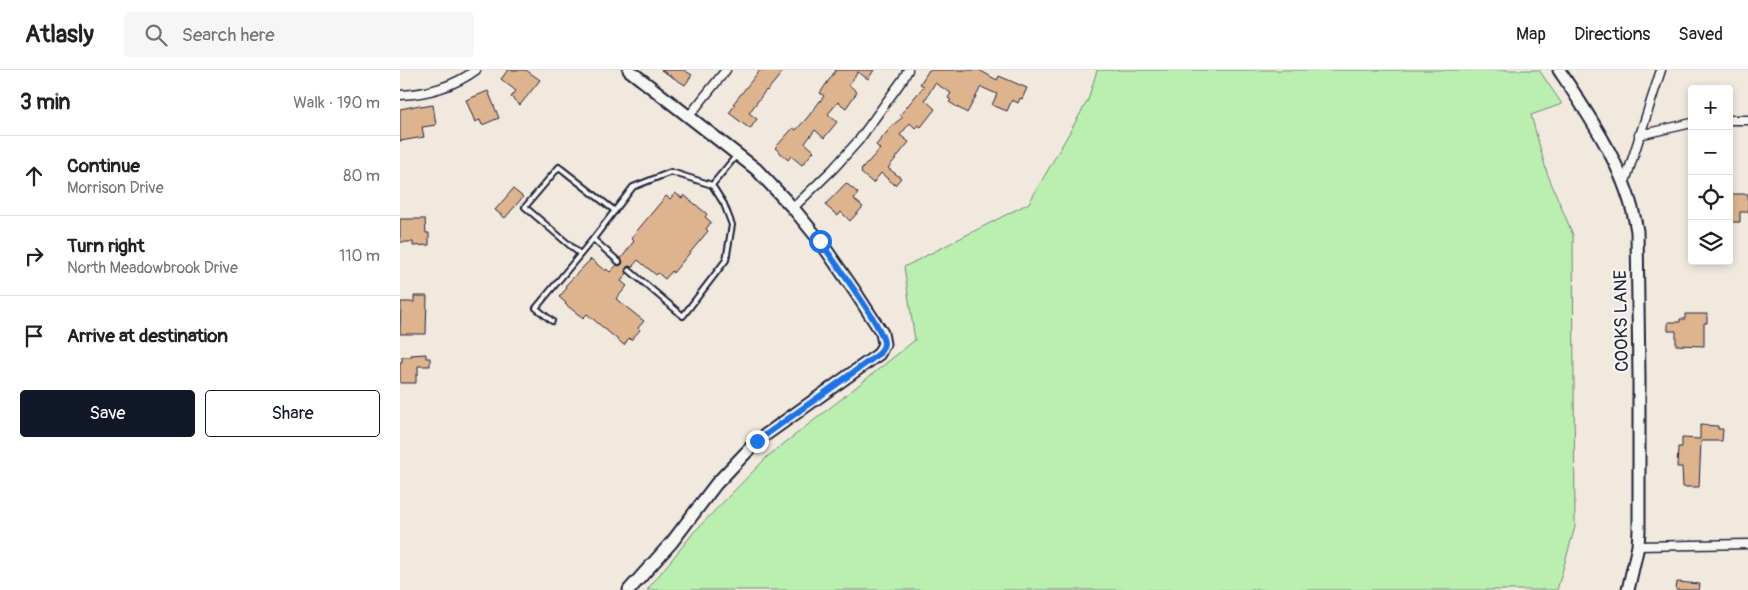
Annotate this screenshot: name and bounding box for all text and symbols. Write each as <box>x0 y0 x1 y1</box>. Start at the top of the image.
search box <box>124 12 474 57</box>
text: Atlasly <box>25 20 94 49</box>
icon: search <box>142 21 170 49</box>
text: Search here <box>182 23 275 47</box>
text: Map <box>1516 23 1546 46</box>
text: Directions <box>1574 23 1650 46</box>
text: Saved <box>1678 23 1723 46</box>
map controls <box>1688 85 1733 265</box>
button: + <box>1688 85 1733 130</box>
text: 3 min <box>20 89 70 116</box>
text: Walk · 190 m <box>293 93 380 113</box>
button: − <box>1688 130 1733 175</box>
text: Continue <box>67 154 140 178</box>
icon: ahead <box>20 162 48 190</box>
text: 80 m <box>343 166 380 186</box>
button: locate <box>1688 175 1733 220</box>
text: Morrison Drive <box>67 178 164 198</box>
button: layers <box>1688 220 1733 265</box>
route start <box>809 230 832 253</box>
text: Turn right <box>67 234 145 258</box>
icon: right <box>20 242 48 270</box>
text: 110 m <box>339 246 380 266</box>
text: North Meadowbrook Drive <box>67 258 238 278</box>
street label: COOKS LANE <box>1609 270 1634 372</box>
icon: arrive <box>20 322 48 350</box>
text: Arrive at destination <box>67 324 228 348</box>
button: Save <box>20 390 195 437</box>
button: Share <box>205 390 380 437</box>
route end <box>746 430 769 453</box>

